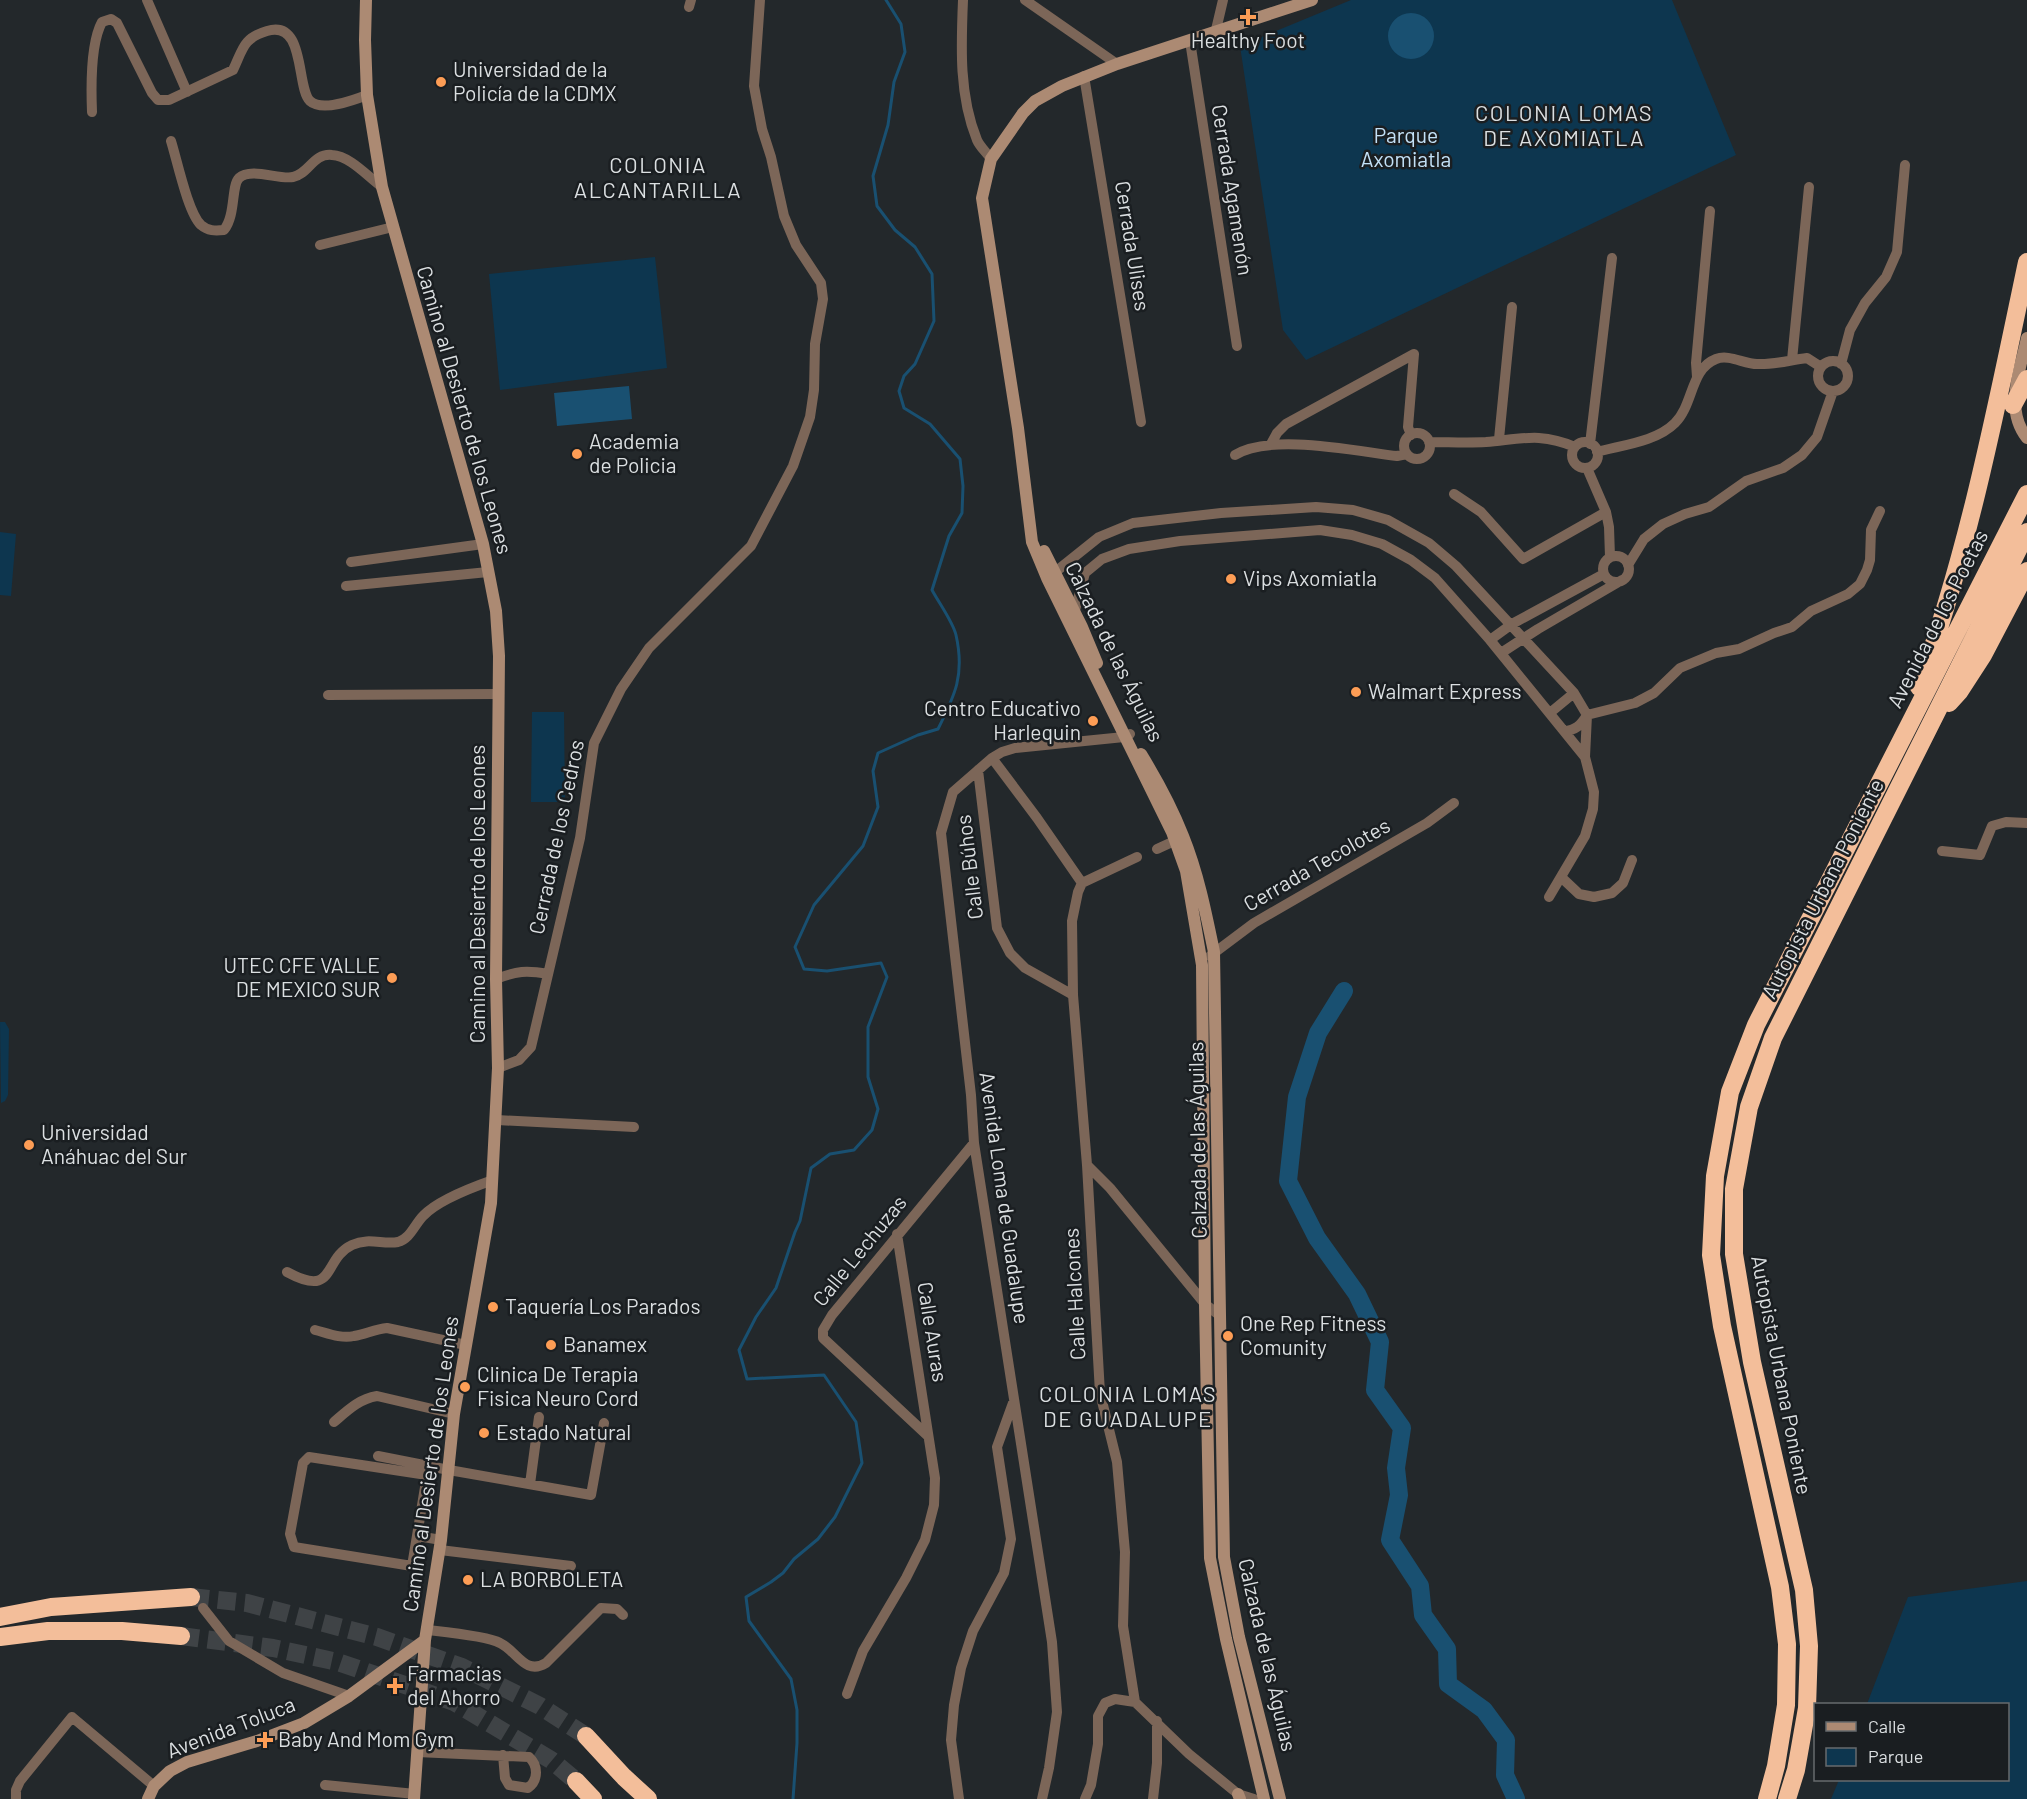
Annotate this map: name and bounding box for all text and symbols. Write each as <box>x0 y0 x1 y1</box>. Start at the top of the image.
marker: Healthy Foot <box>1239 8 1257 26</box>
place label: Healthy Foot <box>1191 27 1305 52</box>
place label: Universidad de la Policía de la CDMX <box>453 56 617 105</box>
marker: Universidad de la Policía de la CDMX <box>434 75 448 89</box>
district label: COLONIA LOMAS DE AXOMIATLA <box>1475 99 1653 150</box>
street label: Cerrada Agamenón <box>1208 103 1259 277</box>
park label: Parque Axomiatla <box>1361 122 1451 171</box>
district label: COLONIA ALCANTARILLA <box>574 151 742 202</box>
street label: Cerrada Ulises <box>1111 179 1156 313</box>
street label: Camino al Desierto de los Leones <box>412 263 519 556</box>
place label: Academia de Policia <box>589 428 679 477</box>
marker: Academia de Policia <box>570 447 584 461</box>
street label: Avenida de los Poetas <box>1881 525 1992 712</box>
street label: Calzada de las Águilas <box>1061 557 1170 745</box>
place label: Vips Axomiatla <box>1243 565 1377 590</box>
marker: Vips Axomiatla <box>1224 572 1238 586</box>
place label: Walmart Express <box>1368 678 1522 703</box>
marker: Walmart Express <box>1349 685 1363 699</box>
place label: Centro Educativo Harlequin <box>924 695 1081 744</box>
marker: Centro Educativo Harlequin <box>1086 714 1100 728</box>
street label: Cerrada de los Cedros <box>523 737 588 936</box>
street label: Camino al Desierto de los Leones <box>464 745 489 1043</box>
street label: Autopista Urbana Poniente <box>1755 774 1888 1002</box>
street label: Cerrada Tecolotes <box>1239 812 1394 916</box>
street label: Calle Búhos <box>950 813 987 921</box>
place label: UTEC CFE VALLE DE MEXICO SUR <box>223 952 380 1001</box>
marker: UTEC CFE VALLE DE MEXICO SUR <box>385 971 399 985</box>
street label: Calzada de las Águilas <box>1182 1041 1211 1239</box>
street label: Avenida Loma de Guadalupe <box>975 1070 1036 1325</box>
place label: Universidad Anáhuac del Sur <box>41 1119 187 1168</box>
marker: Universidad Anáhuac del Sur <box>22 1138 36 1152</box>
street label: Calle Lechuzas <box>807 1190 911 1310</box>
street label: Calle Halcones <box>1058 1227 1089 1361</box>
street label: Autopista Urbana Poniente <box>1747 1253 1818 1497</box>
street label: Calle Auras <box>913 1280 954 1384</box>
place label: Taquería Los Parados <box>505 1293 701 1318</box>
marker: Taquería Los Parados <box>486 1300 500 1314</box>
place label: One Rep Fitness Comunity <box>1240 1310 1386 1359</box>
street label: Camino al Desierto de los Leones <box>396 1314 463 1613</box>
marker: One Rep Fitness Comunity <box>1221 1329 1235 1343</box>
place label: Banamex <box>563 1331 647 1356</box>
marker: Banamex <box>544 1338 558 1352</box>
place label: Clinica De Terapia Fisica Neuro Cord <box>477 1361 639 1410</box>
marker: Clinica De Terapia Fisica Neuro Cord <box>458 1380 472 1394</box>
district label: COLONIA LOMAS DE GUADALUPE <box>1039 1380 1217 1431</box>
place label: Estado Natural <box>496 1419 631 1444</box>
marker: Estado Natural <box>477 1426 491 1440</box>
street label: Calzada de las Águilas <box>1234 1556 1303 1754</box>
place label: LA BORBOLETA <box>480 1566 623 1591</box>
marker: LA BORBOLETA <box>461 1573 475 1587</box>
place label: Farmacias del Ahorro <box>407 1660 502 1709</box>
marker: Farmacias del Ahorro <box>388 1679 402 1693</box>
street label: Avenida Toluca <box>163 1691 298 1763</box>
legend <box>1814 1703 2009 1781</box>
text: Calle <box>1868 1715 1906 1737</box>
place label: Baby And Mom Gym <box>278 1726 454 1751</box>
marker: Baby And Mom Gym <box>256 1731 274 1749</box>
text: Parque <box>1868 1745 1923 1767</box>

